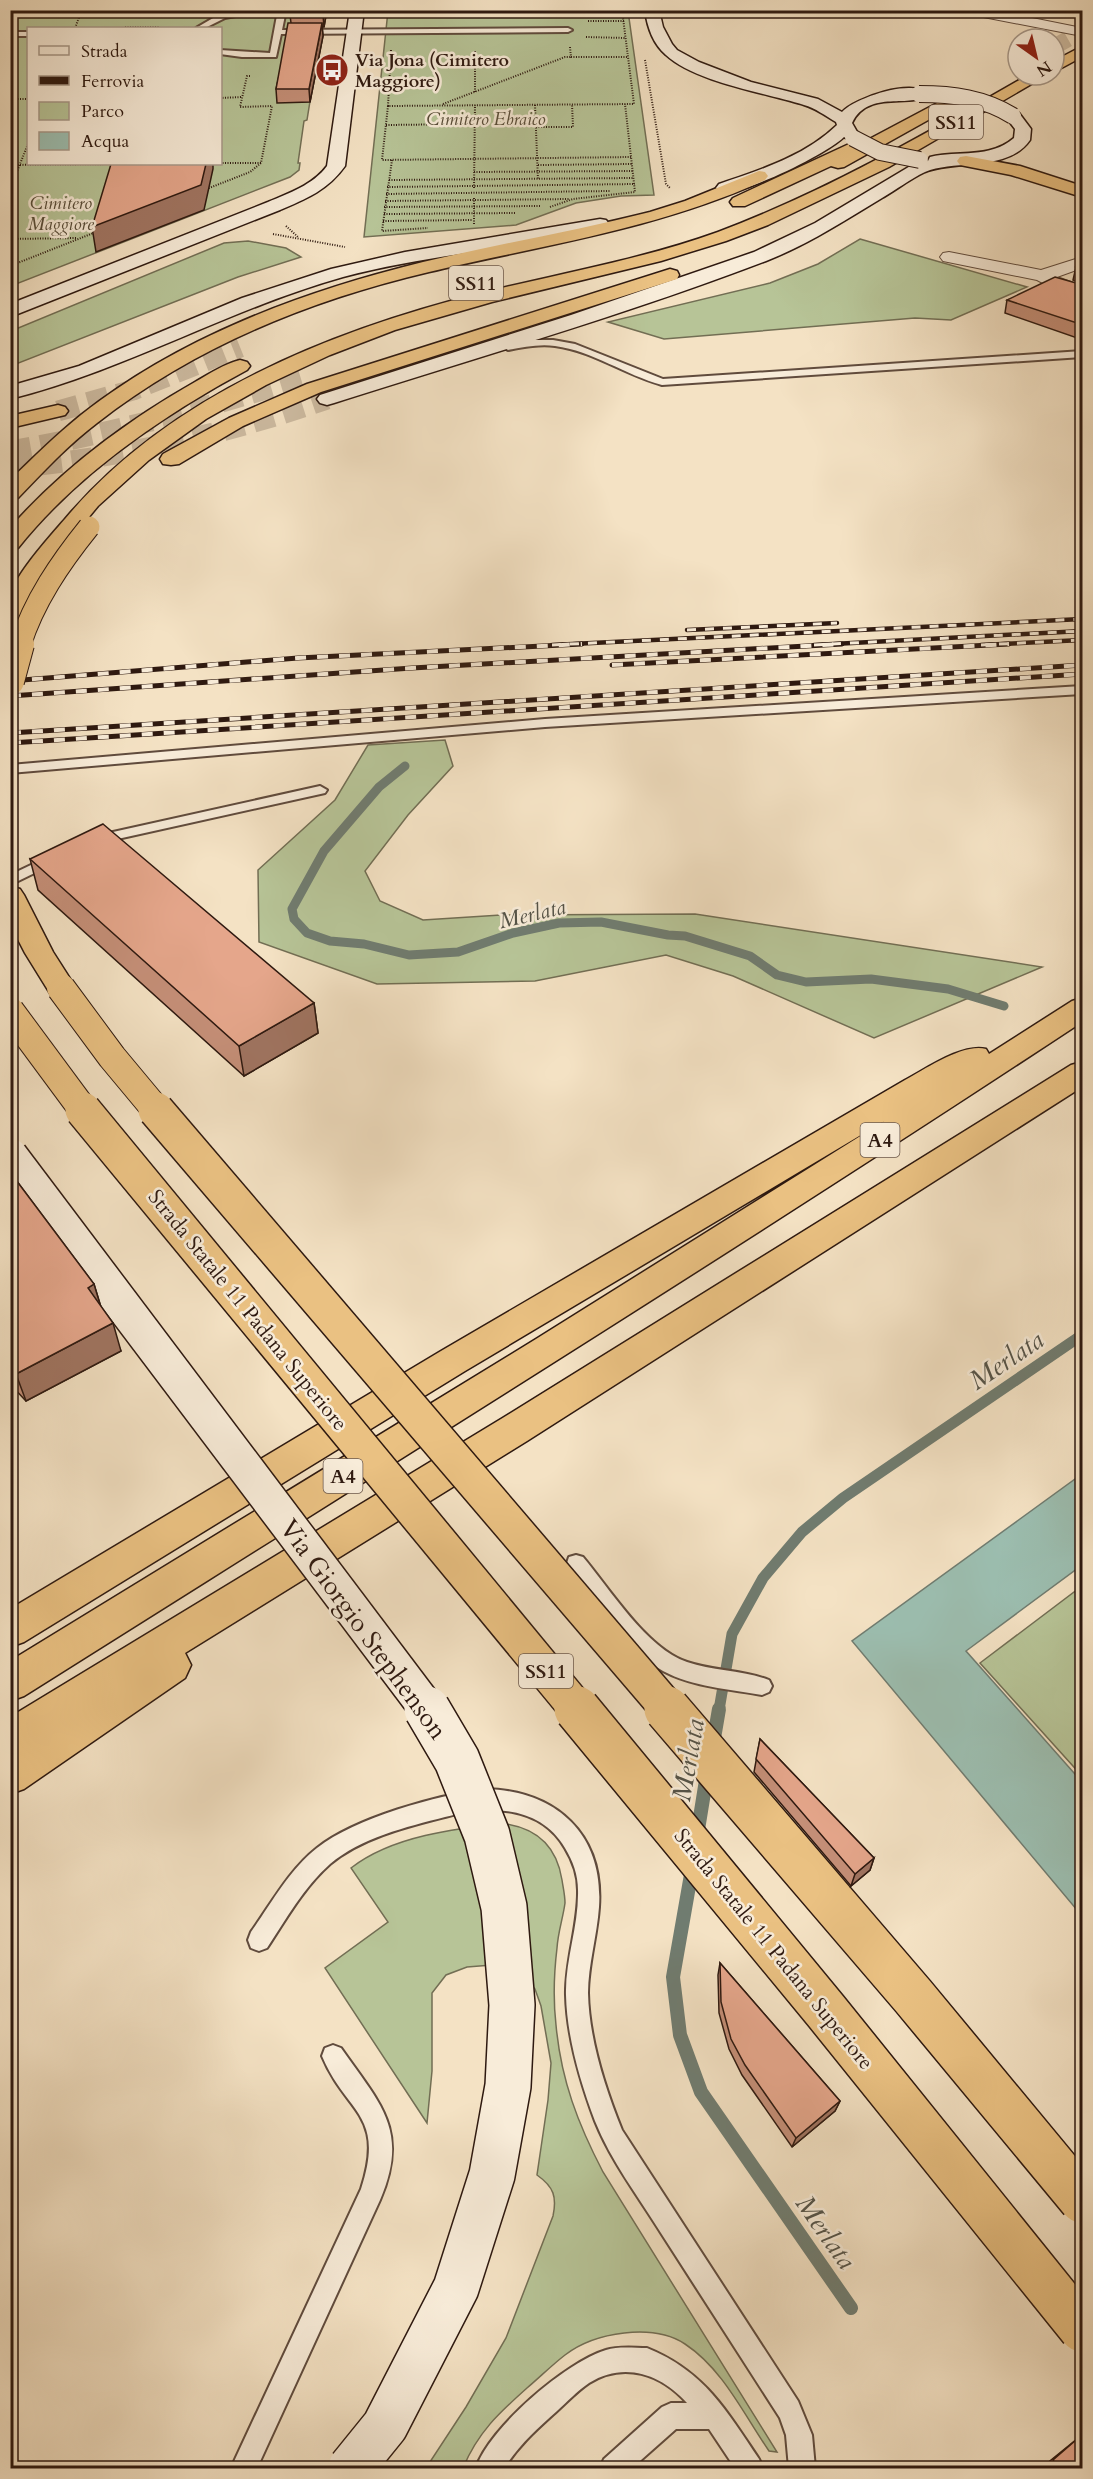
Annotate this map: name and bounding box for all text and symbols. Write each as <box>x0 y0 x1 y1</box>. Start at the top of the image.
legend <box>27 27 222 165</box>
north arrow <box>1006 27 1066 87</box>
text: Strada <box>81 39 128 64</box>
place label: Via Jona (Cimitero Maggiore) <box>355 48 509 94</box>
bus stop icon: Via Jona (Cimitero Maggiore) <box>314 52 350 88</box>
text: N <box>1032 56 1056 82</box>
text: Ferrovia <box>81 69 144 94</box>
text: Parco <box>81 99 124 124</box>
road number: SS11 <box>929 105 983 139</box>
park label: Cimitero Ebraico <box>426 107 546 132</box>
text: Acqua <box>81 129 130 154</box>
park label: Cimitero Maggiore <box>28 191 95 237</box>
road number: SS11 <box>449 266 503 300</box>
water label: Merlata <box>496 892 569 936</box>
road number: A4 <box>860 1123 900 1157</box>
street label: Strada Statale 11 Padana Superiore <box>141 1184 354 1437</box>
water label: Merlata <box>961 1322 1051 1399</box>
road number: A4 <box>324 1459 362 1493</box>
street label: Via Giorgio Stephenson <box>272 1512 456 1747</box>
road number: SS11 <box>519 1654 573 1688</box>
water label: Merlata <box>663 1716 714 1804</box>
street label: Strada Statale 11 Padana Superiore <box>667 1823 880 2076</box>
water label: Merlata <box>787 2188 865 2277</box>

